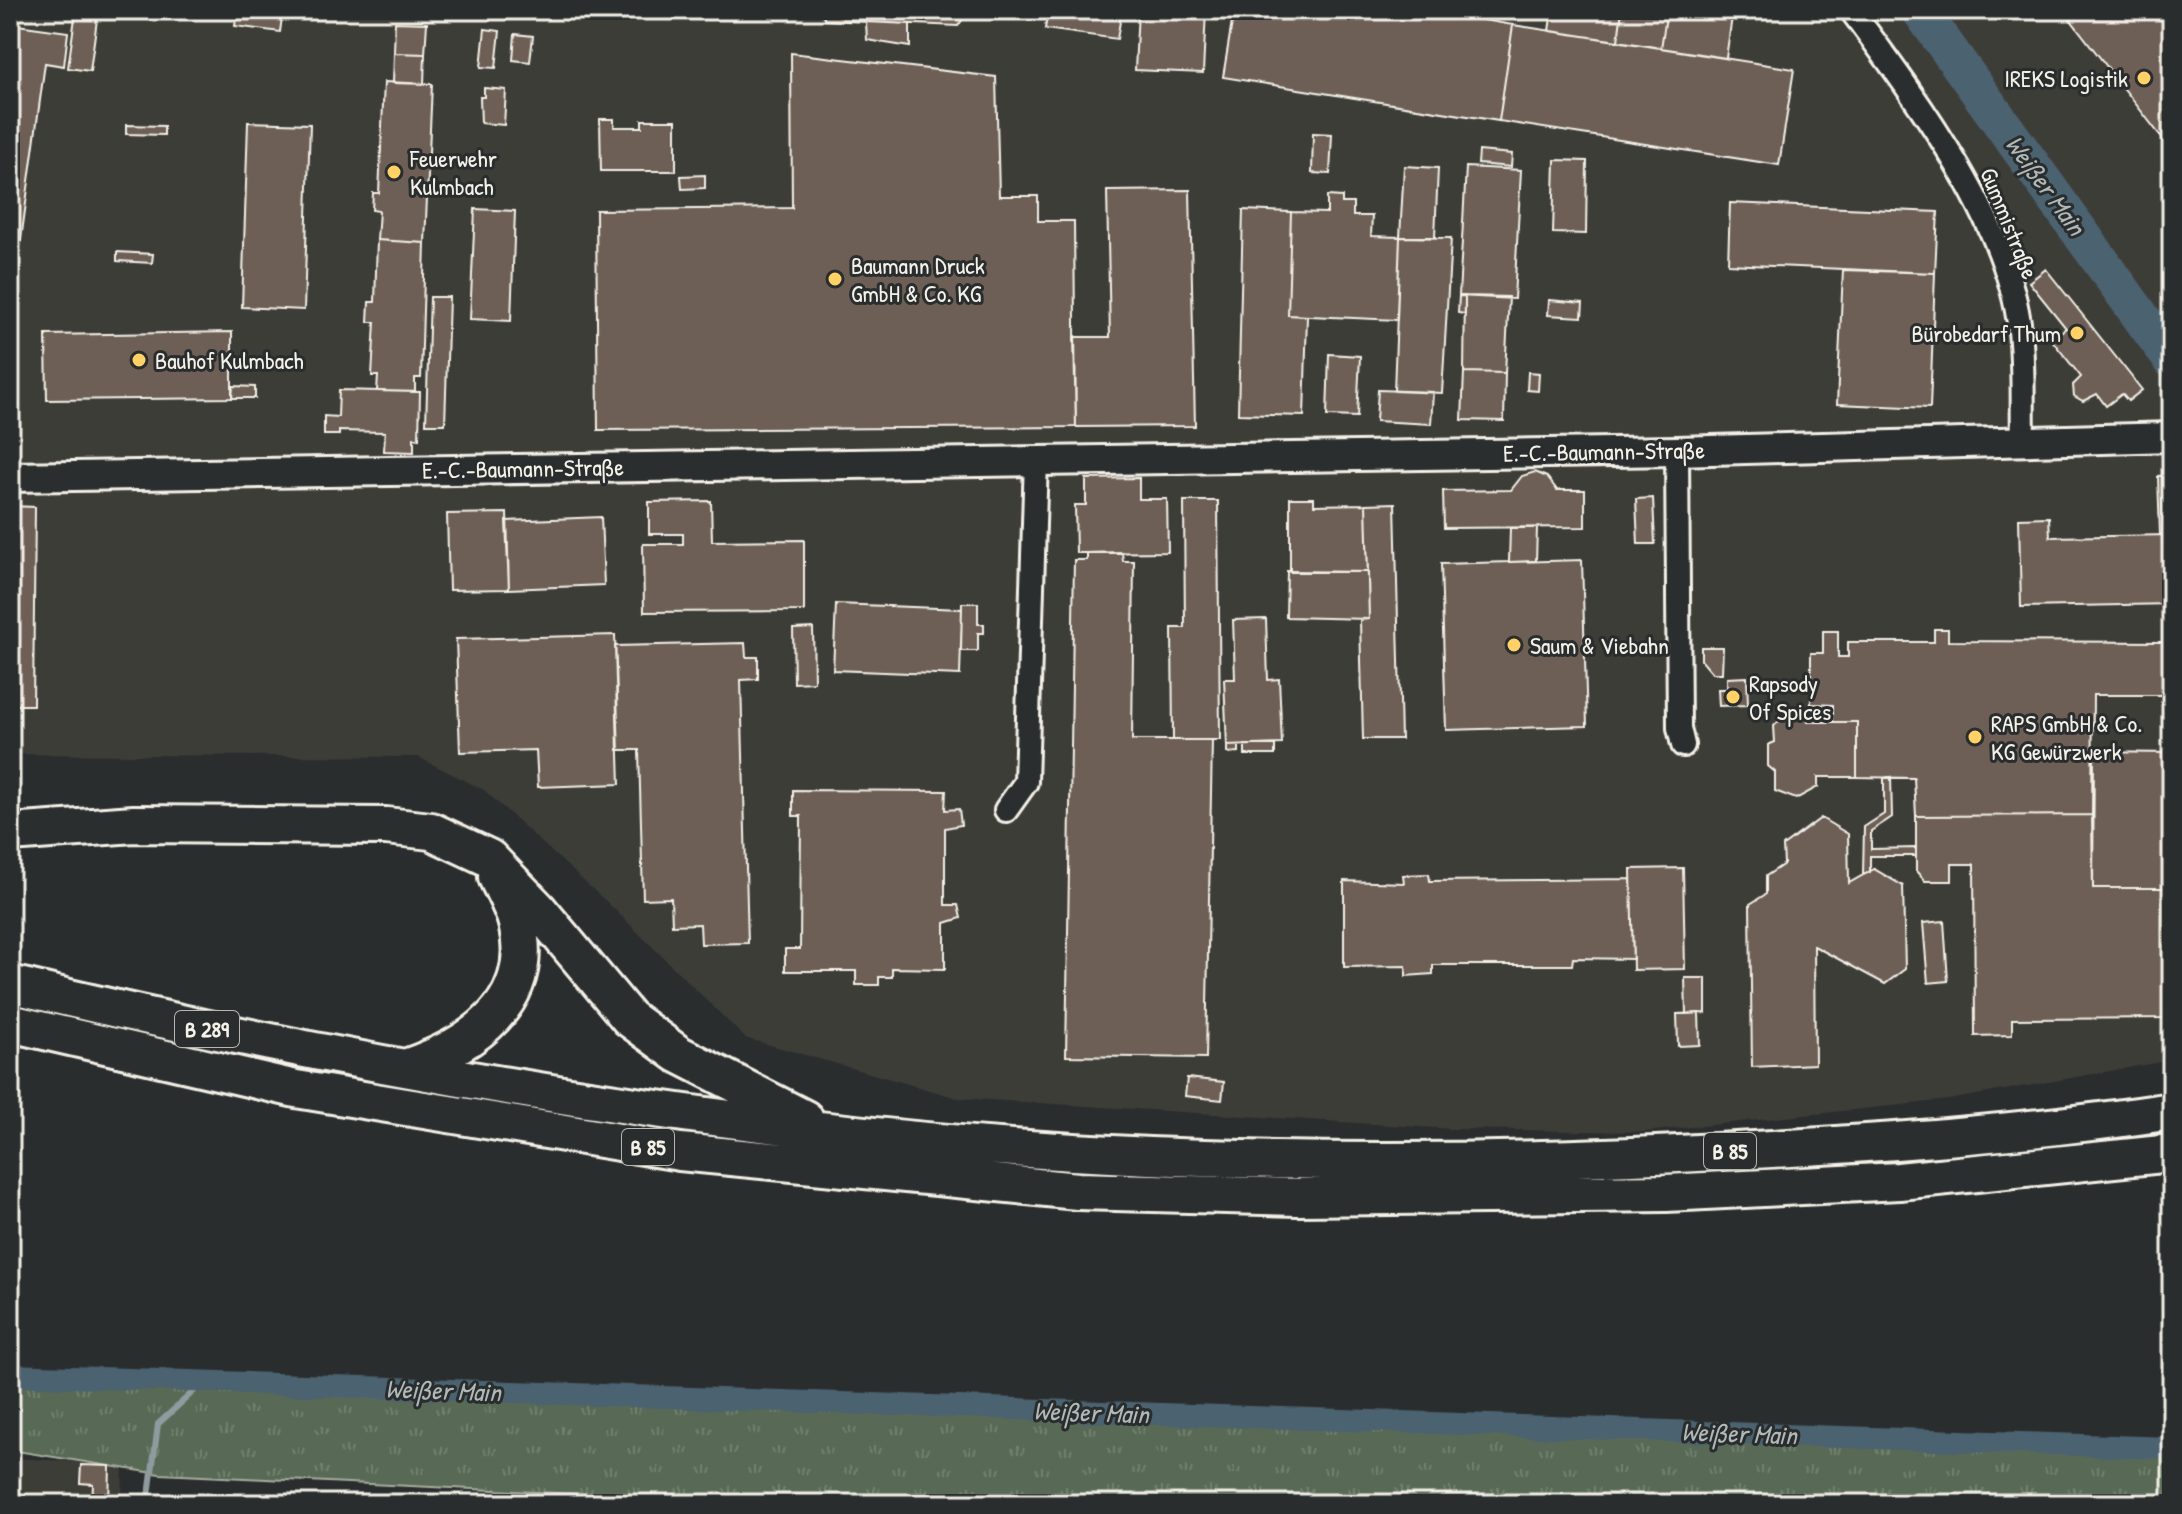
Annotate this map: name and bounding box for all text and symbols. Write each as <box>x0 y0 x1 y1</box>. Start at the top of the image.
place label: IREKS Logistik <box>2004 62 2128 94</box>
marker: IREKS Logistik <box>2135 69 2153 87</box>
water label: Weißer Main <box>1997 128 2095 244</box>
place label: Feuerwehr Kulmbach <box>409 142 497 202</box>
marker: Feuerwehr Kulmbach <box>385 163 403 181</box>
street label: Gummistraße <box>1973 163 2047 284</box>
place label: Baumann Druck GmbH & Co. KG <box>851 249 985 309</box>
marker: Baumann Druck GmbH & Co. KG <box>826 270 844 288</box>
place label: Bürobedarf Thum <box>1912 317 2061 349</box>
marker: Bürobedarf Thum <box>2068 324 2086 342</box>
place label: Bauhof Kulmbach <box>155 344 304 376</box>
marker: Bauhof Kulmbach <box>130 351 148 369</box>
street label: E.-C.-Baumann-Straße <box>1503 433 1706 469</box>
street label: E.-C.-Baumann-Straße <box>422 450 625 486</box>
place label: Saum & Viebahn <box>1530 629 1669 661</box>
marker: Saum & Viebahn <box>1505 636 1523 654</box>
place label: Rapsody Of Spices <box>1749 667 1831 727</box>
marker: Rapsody Of Spices <box>1724 688 1742 706</box>
place label: RAPS GmbH & Co. KG Gewürzwerk <box>1991 707 2142 767</box>
marker: RAPS GmbH & Co. KG Gewürzwerk <box>1966 728 1984 746</box>
road number: B 289 <box>175 1011 239 1047</box>
road number: B 85 <box>622 1129 674 1165</box>
road number: B 85 <box>1704 1133 1756 1169</box>
water label: Weißer Main <box>385 1370 504 1411</box>
water label: Weißer Main <box>1033 1392 1152 1433</box>
water label: Weißer Main <box>1681 1413 1800 1454</box>

